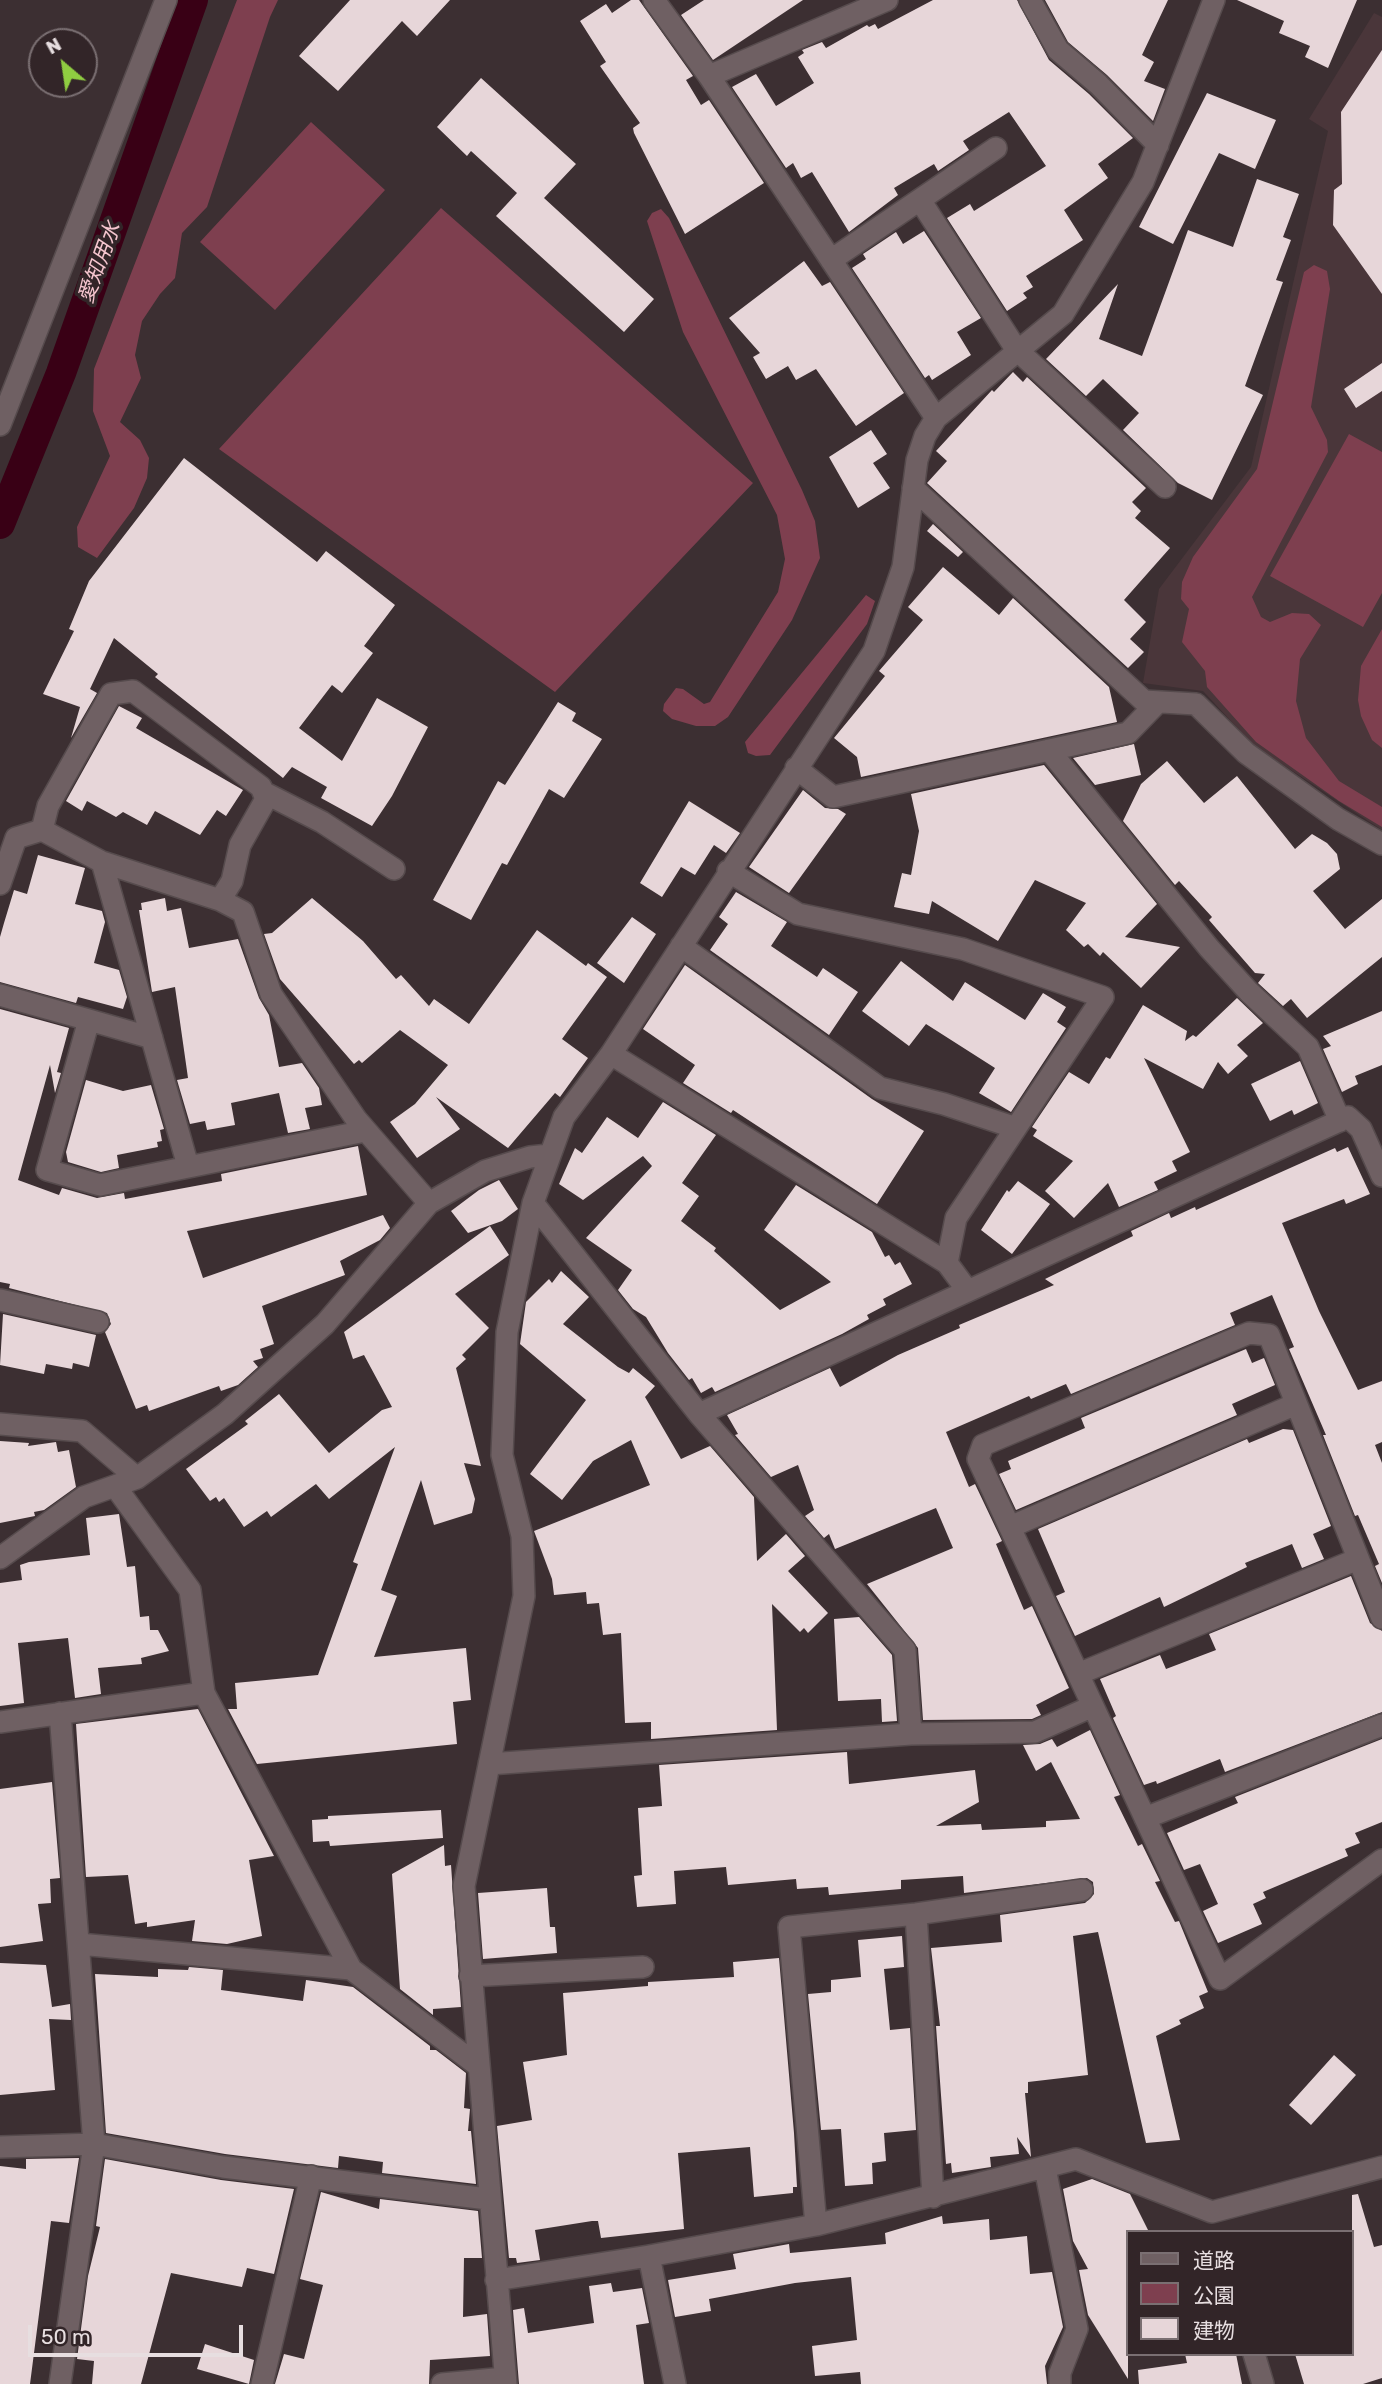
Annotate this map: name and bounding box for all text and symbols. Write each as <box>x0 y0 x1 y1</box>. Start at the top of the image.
north arrow <box>28 28 98 98</box>
text: N <box>42 33 65 59</box>
water label: 愛知用水 <box>74 219 126 307</box>
legend <box>1126 2230 1354 2356</box>
text: 道路 <box>1193 2248 1235 2273</box>
text: 公園 <box>1193 2283 1235 2308</box>
scale bar <box>32 2310 247 2354</box>
text: 建物 <box>1193 2318 1235 2343</box>
text: 50 m <box>41 2324 91 2349</box>

